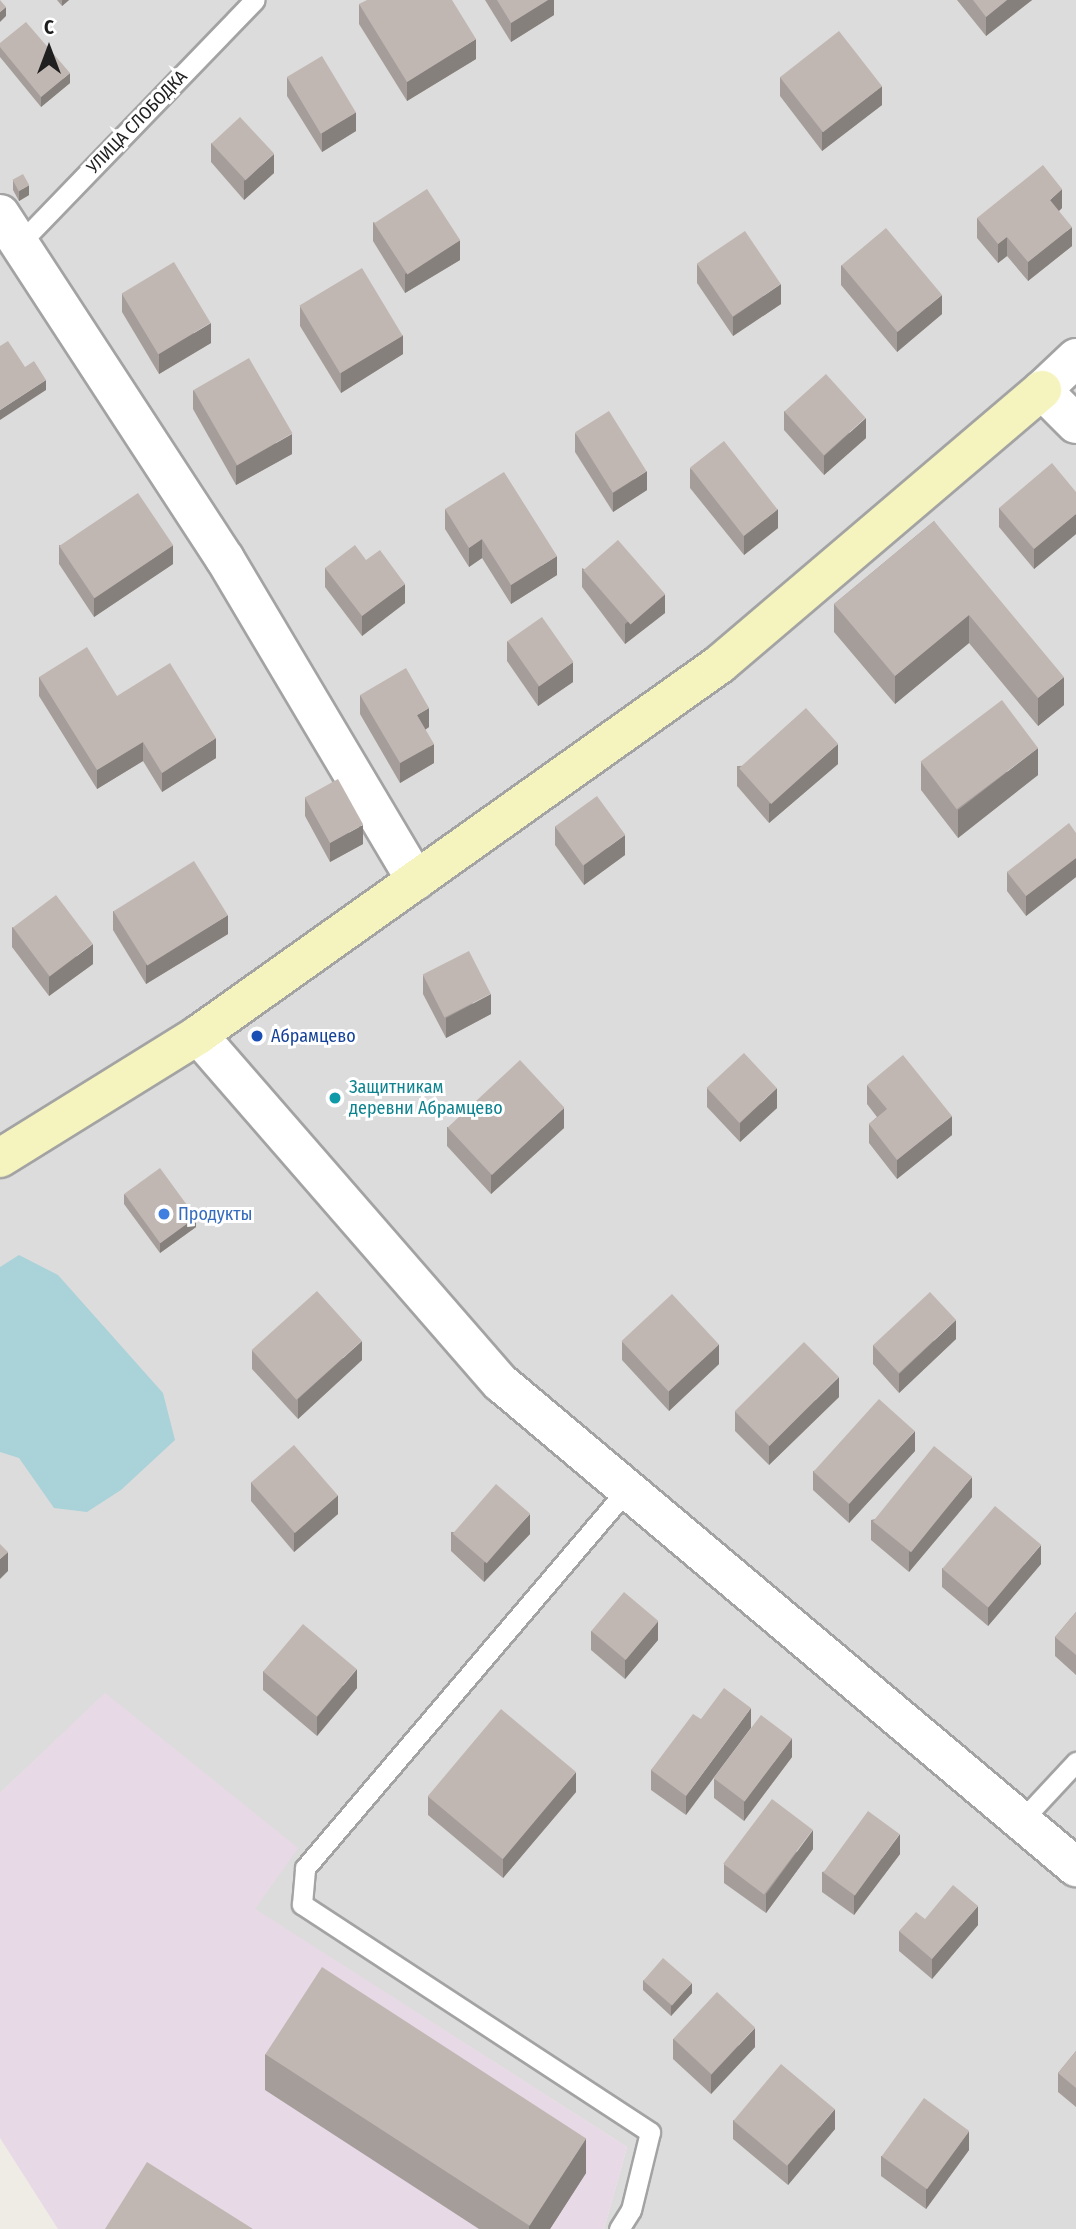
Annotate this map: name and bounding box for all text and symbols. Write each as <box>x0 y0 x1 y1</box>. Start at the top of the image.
north arrow <box>14 14 84 84</box>
text: С <box>44 16 54 39</box>
street label: УЛИЦА СЛОБОДКА <box>82 66 192 178</box>
place label: Абрамцево <box>271 1025 356 1047</box>
marker: Абрамцево <box>249 1028 265 1044</box>
place label: Защитникам деревни Абрамцево <box>349 1077 503 1120</box>
marker: Защитникам деревни Абрамцево <box>327 1090 343 1106</box>
place label: Продукты <box>178 1203 253 1225</box>
marker: Продукты <box>156 1206 172 1222</box>

